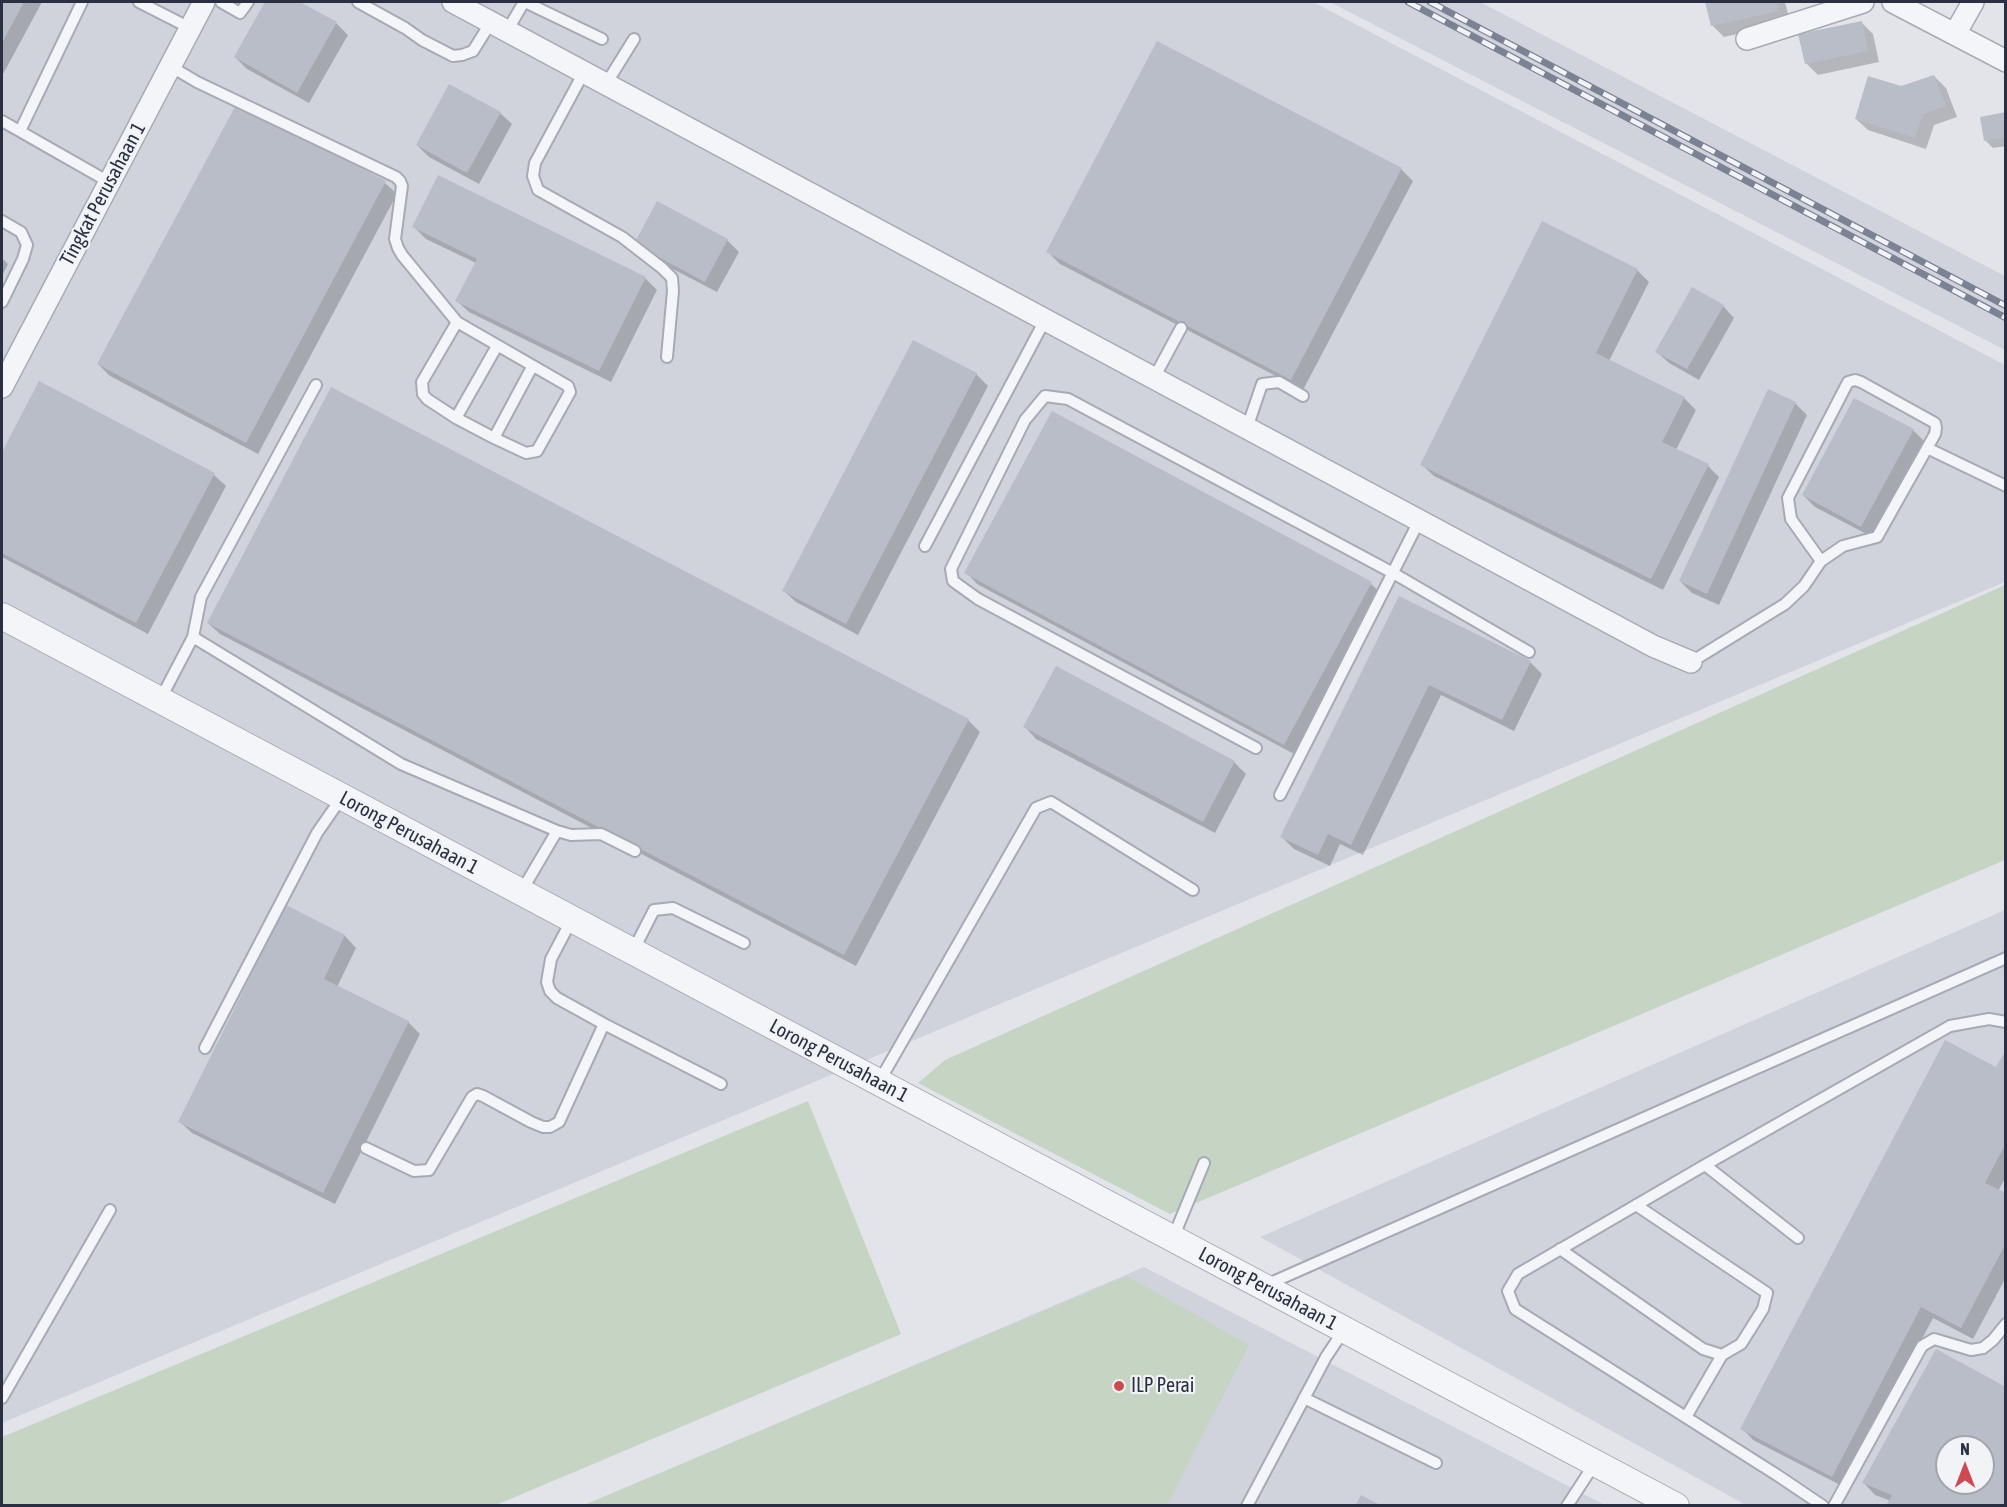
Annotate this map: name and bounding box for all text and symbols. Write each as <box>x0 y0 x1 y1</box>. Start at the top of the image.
street label: Tingkat Perusahaan 1 <box>55 118 151 270</box>
street label: Lorong Perusahaan 1 <box>335 786 483 880</box>
street label: Lorong Perusahaan 1 <box>765 1014 913 1108</box>
street label: Lorong Perusahaan 1 <box>1194 1242 1342 1336</box>
place label: ILP Perai <box>1131 1374 1194 1398</box>
marker: ILP Perai <box>1112 1379 1126 1393</box>
north arrow <box>1935 1435 1995 1495</box>
text: N <box>1960 1440 1970 1458</box>

